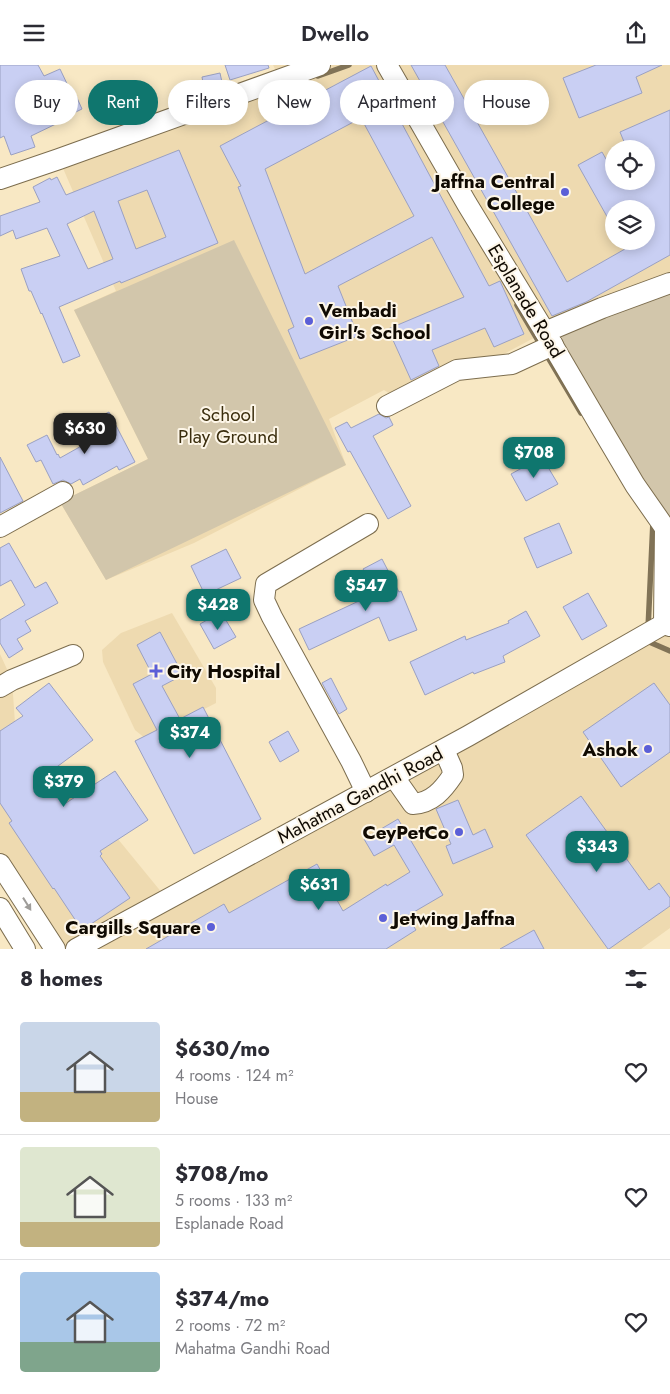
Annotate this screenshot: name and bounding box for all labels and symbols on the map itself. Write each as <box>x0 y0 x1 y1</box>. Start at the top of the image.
place label: Jaffna Central College <box>430 168 555 217</box>
marker: Jaffna Central College <box>559 186 571 198</box>
street label: Esplanade Road <box>481 239 571 363</box>
place label: Vembadi Girl's School <box>318 297 431 346</box>
marker: Vembadi Girl's School <box>303 315 315 327</box>
park label: School Play Ground <box>178 401 278 450</box>
pin: $630 <box>55 413 115 455</box>
pin: $708 <box>504 437 564 479</box>
pin: $547 <box>336 569 396 612</box>
pin: $428 <box>188 589 248 631</box>
place label: City Hospital <box>167 658 280 685</box>
marker: City Hospital <box>149 664 163 678</box>
pin: $374 <box>160 717 220 759</box>
place label: Ashok <box>581 736 638 763</box>
street label: Mahatma Gandhi Road <box>272 740 448 850</box>
marker: Ashok <box>642 743 654 755</box>
pin: $379 <box>34 765 94 808</box>
place label: CeyPetCo <box>362 819 449 846</box>
marker: CeyPetCo <box>453 826 465 838</box>
pin: $343 <box>567 831 627 873</box>
pin: $631 <box>289 869 349 911</box>
one-way arrow <box>22 898 32 911</box>
place label: Jetwing Jaffna <box>389 905 515 932</box>
marker: Jetwing Jaffna <box>377 912 389 924</box>
place label: Cargills Square <box>65 914 201 941</box>
marker: Cargills Square <box>205 921 217 933</box>

